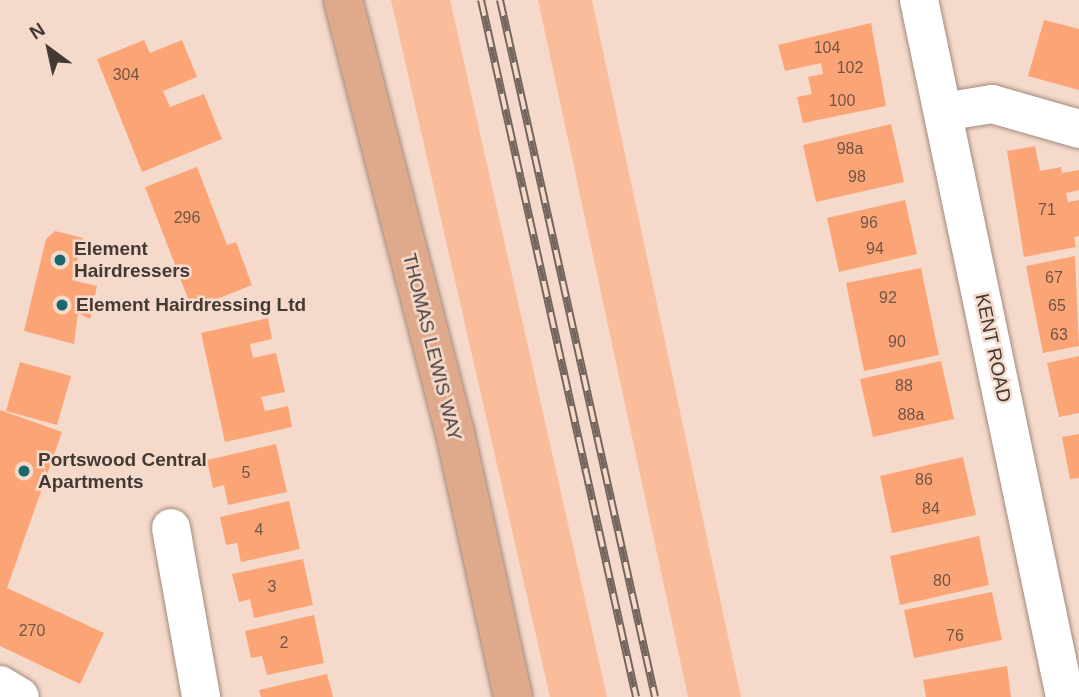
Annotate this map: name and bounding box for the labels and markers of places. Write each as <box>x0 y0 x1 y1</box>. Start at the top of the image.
place label: Element Hairdressers <box>74 238 190 282</box>
marker: Element Hairdressers <box>52 252 68 268</box>
place label: Element Hairdressing Ltd <box>76 294 306 316</box>
marker: Element Hairdressing Ltd <box>54 297 70 313</box>
place label: Portswood Central Apartments <box>38 449 207 493</box>
marker: Portswood Central Apartments <box>16 463 32 479</box>

